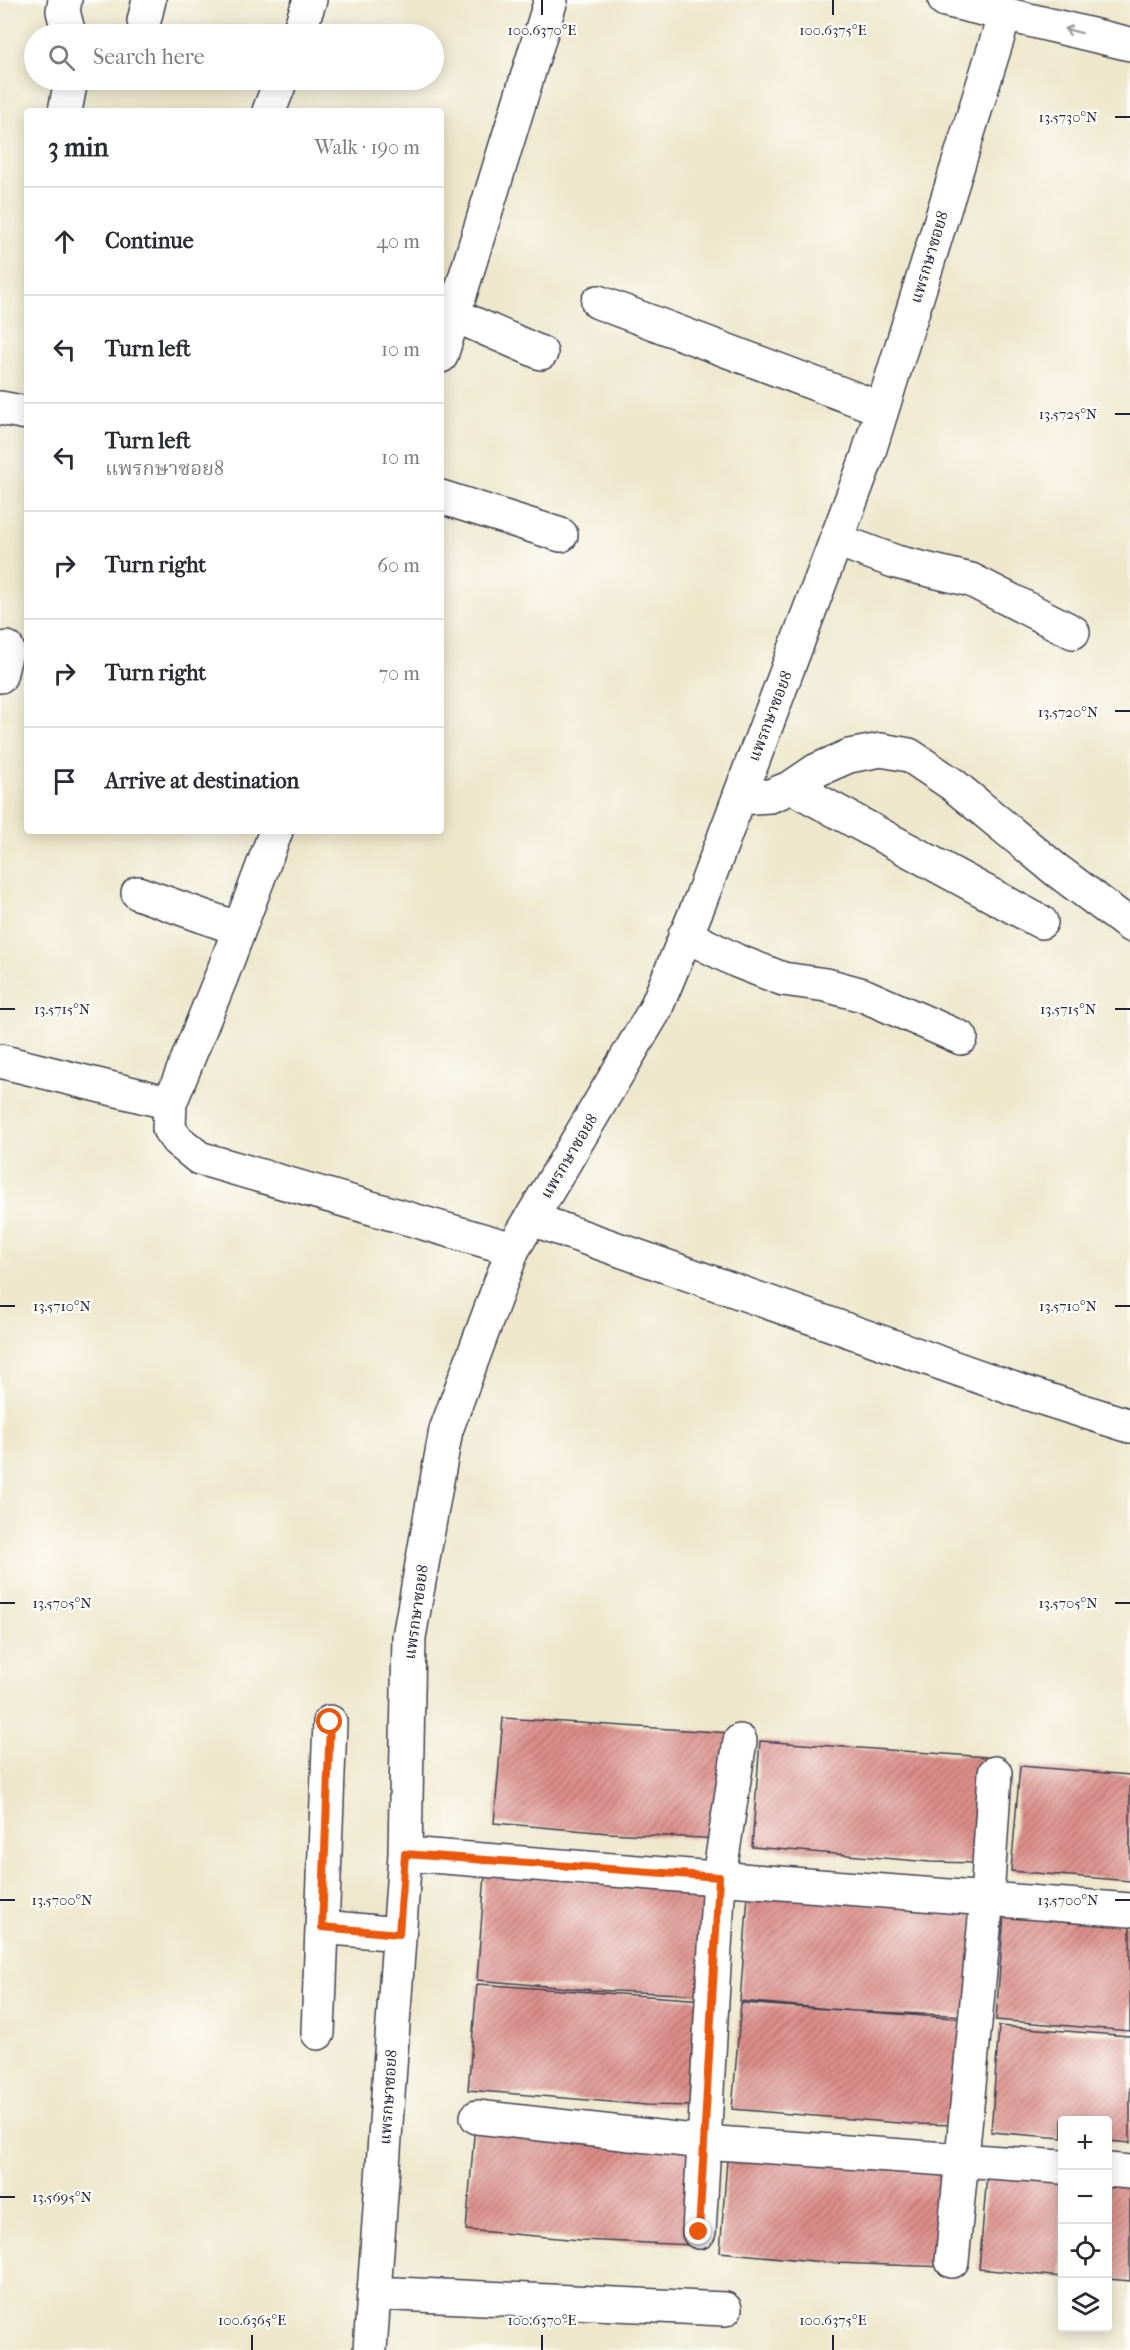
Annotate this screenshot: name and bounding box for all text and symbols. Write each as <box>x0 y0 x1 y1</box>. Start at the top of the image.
text: 100.6370°E <box>507 21 577 39</box>
text: 100.6375°E <box>799 21 867 39</box>
search box <box>24 24 444 90</box>
one-way arrow <box>1064 24 1083 36</box>
icon: search <box>45 41 78 74</box>
text: Search here <box>93 44 205 70</box>
text: 13.5730°N <box>1039 108 1098 126</box>
text: 3 min <box>48 132 109 163</box>
text: Walk · 190 m <box>314 136 420 159</box>
street label: แพรกษาซอย8 <box>906 209 952 305</box>
icon: ahead <box>48 225 81 258</box>
text: Continue <box>105 228 194 254</box>
text: 40 m <box>376 230 420 253</box>
icon: left <box>48 333 81 366</box>
text: Turn left <box>105 336 191 362</box>
text: 10 m <box>381 338 420 361</box>
text: 13.5725°N <box>1039 405 1098 423</box>
text: Turn left <box>105 428 191 454</box>
icon: left <box>48 441 81 474</box>
text: 10 m <box>381 446 420 469</box>
text: แพรกษาซอย8 <box>105 457 224 480</box>
icon: right <box>48 549 81 582</box>
text: Turn right <box>105 552 206 578</box>
text: 60 m <box>377 554 420 577</box>
icon: right <box>48 657 81 690</box>
text: Turn right <box>105 660 206 686</box>
text: 70 m <box>378 662 420 685</box>
street label: แพรกษาซอย8 <box>744 668 796 764</box>
text: 13.5720°N <box>1038 703 1099 721</box>
icon: arrive <box>48 765 81 798</box>
text: Arrive at destination <box>105 768 299 794</box>
text: 13.5715°N <box>34 1000 91 1018</box>
text: 13.5715°N <box>1040 1000 1097 1018</box>
street label: แพรกษาซอย8 <box>536 1110 602 1202</box>
text: 13.5710°N <box>33 1297 92 1315</box>
text: 13.5710°N <box>1039 1297 1098 1315</box>
street label: แพรกษาซอย8 <box>400 1564 432 1660</box>
text: 13.5705°N <box>32 1594 92 1612</box>
text: 13.5705°N <box>1038 1594 1098 1612</box>
route start <box>316 1708 342 1734</box>
text: 13.5700°N <box>32 1891 93 1909</box>
text: 13.5700°N <box>1038 1891 1099 1909</box>
street label: แพรกษาซอย8 <box>375 2049 401 2145</box>
map controls <box>1058 2116 1112 2332</box>
button: + <box>1058 2116 1112 2170</box>
button: − <box>1058 2170 1112 2224</box>
text: 13.5695°N <box>32 2188 92 2206</box>
route end <box>685 2218 711 2244</box>
button: locate <box>1058 2224 1112 2278</box>
button: layers <box>1058 2278 1112 2332</box>
text: 100.6365°E <box>218 2311 286 2329</box>
text: 100.6370°E <box>507 2311 577 2329</box>
text: 100.6375°E <box>799 2311 867 2329</box>

